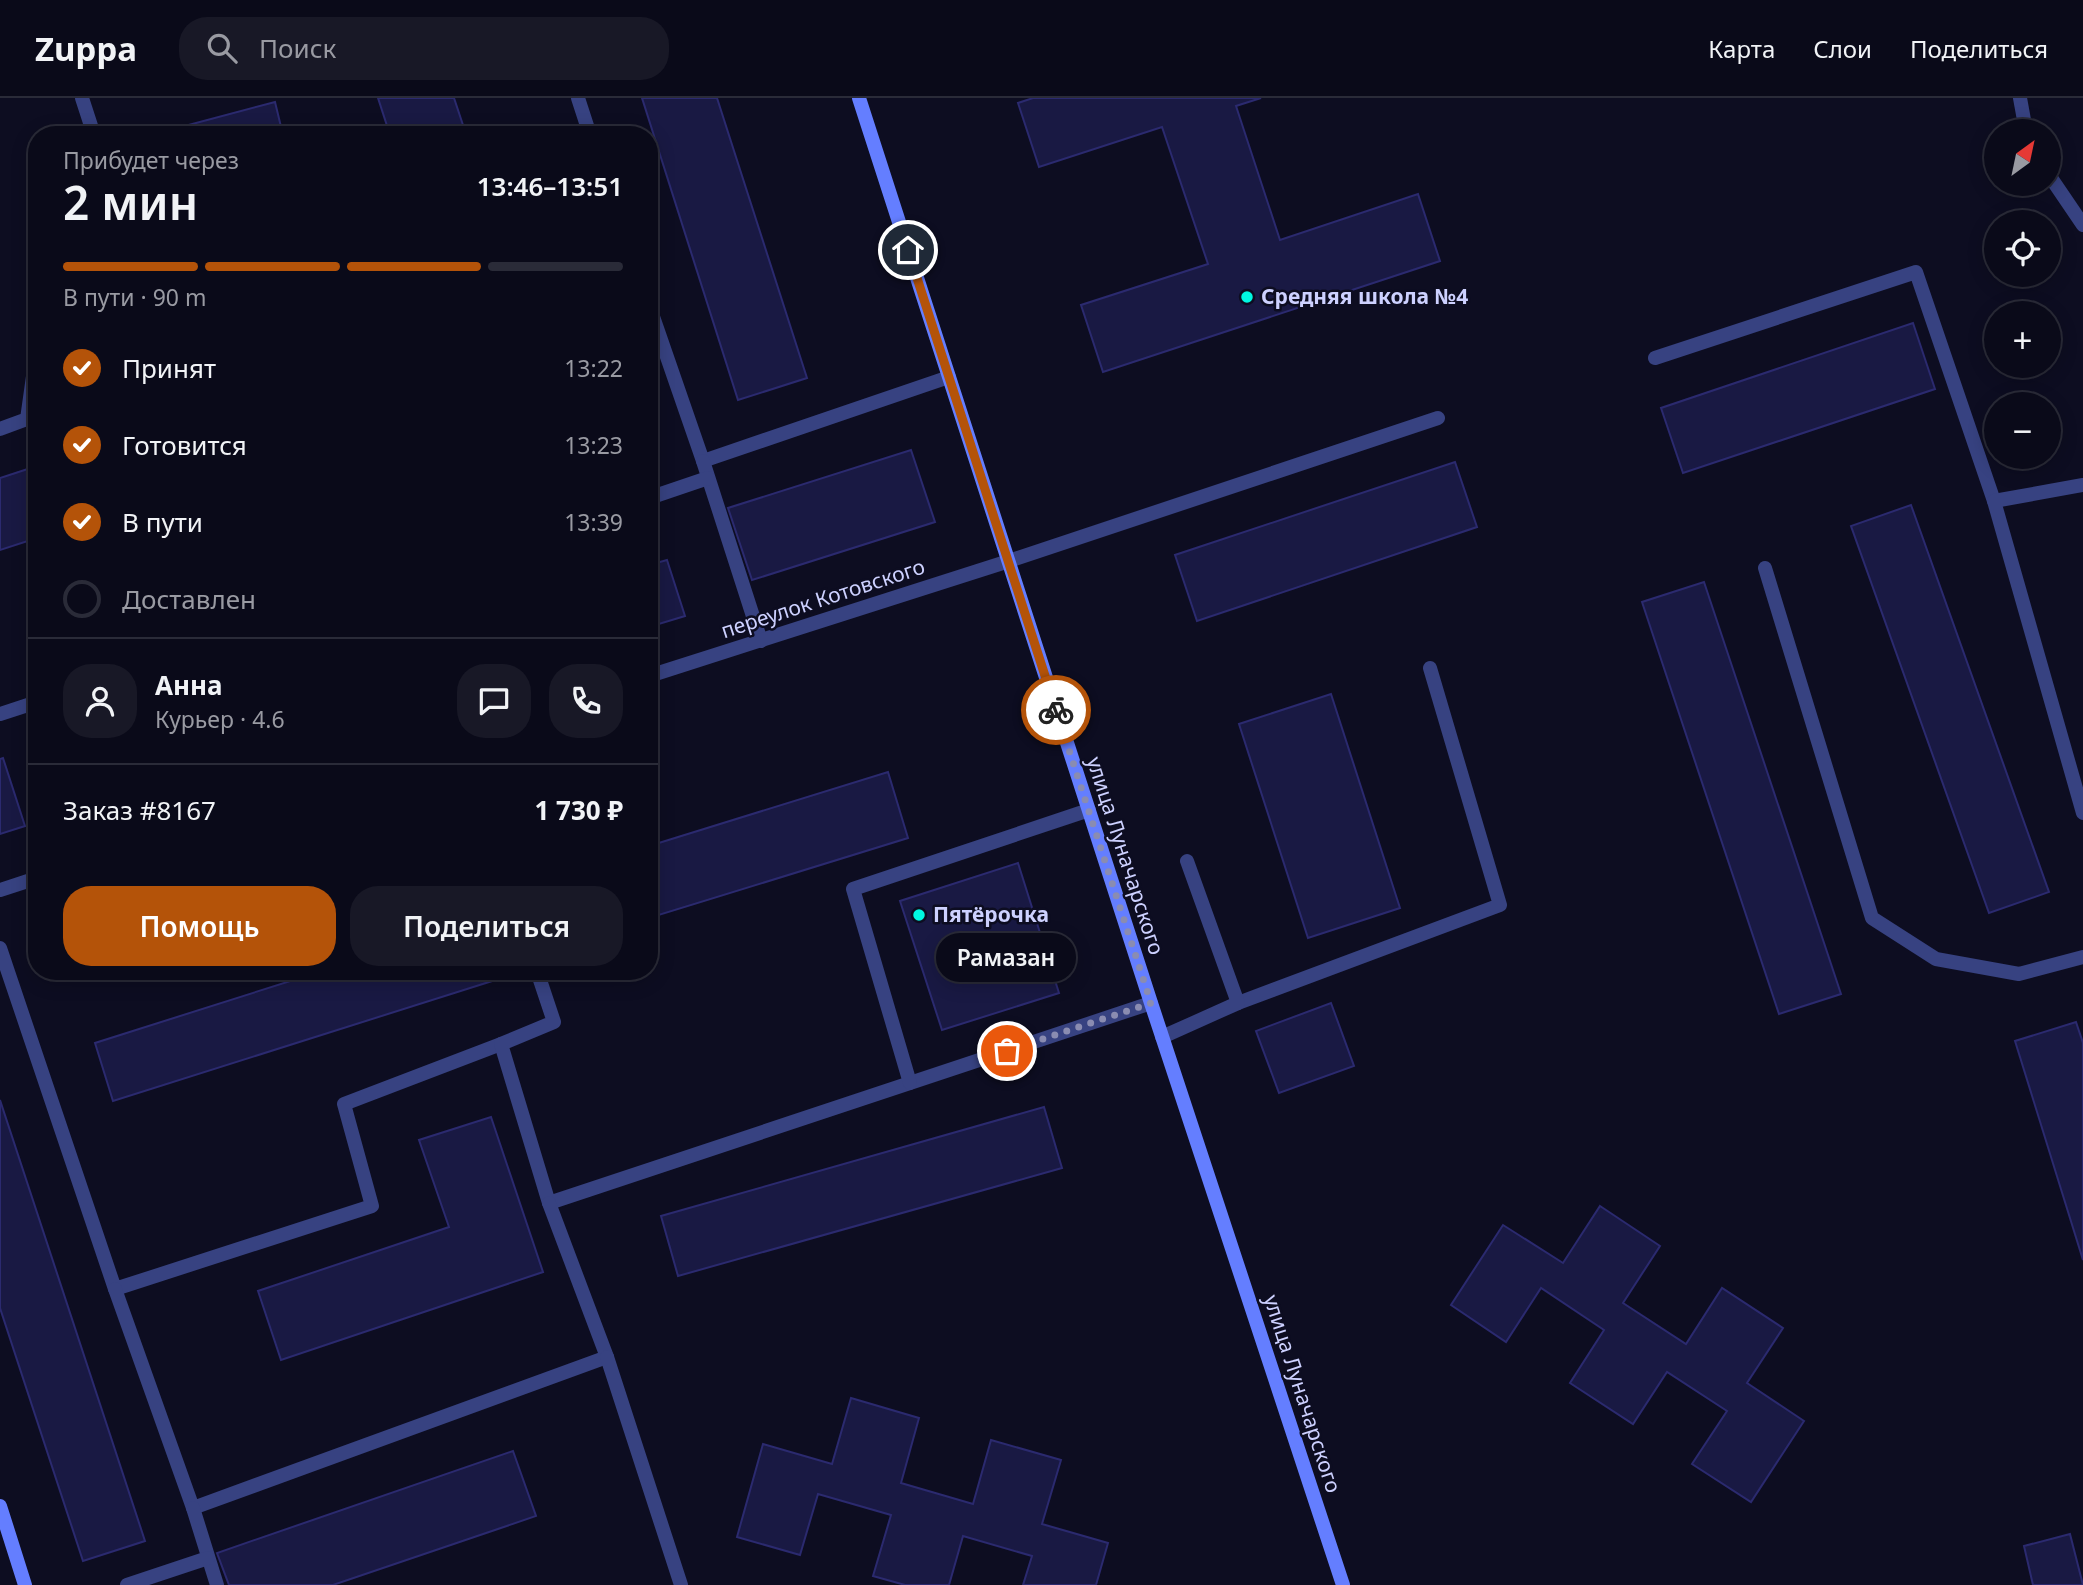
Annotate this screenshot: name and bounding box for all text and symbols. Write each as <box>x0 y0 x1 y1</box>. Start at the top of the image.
search box <box>179 17 669 80</box>
text: Zuppa <box>35 26 137 71</box>
icon: search <box>203 29 241 67</box>
text: Поиск <box>259 30 336 66</box>
text: Карта <box>1708 32 1775 65</box>
text: Слои <box>1813 32 1872 65</box>
text: Поделиться <box>1910 32 2048 65</box>
north arrow <box>1984 119 2062 196</box>
map controls <box>1984 119 2061 469</box>
text: Прибудет через <box>63 144 239 176</box>
text: 13:46–13:51 <box>477 168 623 204</box>
text: 2 мин <box>63 171 198 233</box>
button: locate <box>1984 210 2061 287</box>
pin <box>878 220 938 280</box>
icon: home <box>889 231 927 269</box>
text: В пути · 90 m <box>63 281 206 313</box>
place label: Средняя школа №4 <box>1261 282 1468 310</box>
marker: Средняя школа №4 <box>1239 289 1255 305</box>
button: + <box>1984 301 2061 378</box>
icon: check <box>63 349 101 387</box>
text: Принят <box>122 350 216 386</box>
text: 13:22 <box>564 352 623 384</box>
button: − <box>1984 392 2061 469</box>
icon: check <box>63 426 101 464</box>
text: Готовится <box>122 427 247 463</box>
text: 13:23 <box>564 429 623 461</box>
icon: check <box>63 503 101 541</box>
text: В пути <box>122 504 203 540</box>
text: 13:39 <box>564 506 623 538</box>
street label: переулок Котовского <box>717 552 928 644</box>
text: Доставлен <box>122 581 256 617</box>
button: person <box>63 664 137 738</box>
button: chat <box>457 664 531 738</box>
button: phone <box>549 664 623 738</box>
text: Анна <box>155 667 223 703</box>
courier <box>1021 675 1091 745</box>
icon: bike <box>1037 691 1075 729</box>
text: Курьер · 4.6 <box>155 703 285 735</box>
street label: улица Луначарского <box>1081 753 1171 958</box>
text: Заказ #8167 <box>63 792 216 828</box>
text: 1 730 ₽ <box>534 792 623 828</box>
button: Помощь <box>63 886 336 966</box>
button: Поделиться <box>350 886 623 966</box>
place label: Пятёрочка <box>933 900 1049 928</box>
marker: Пятёрочка <box>911 907 927 923</box>
callout: Рамазан <box>937 932 1077 981</box>
text: Рамазан <box>957 941 1055 973</box>
pin <box>977 1021 1037 1081</box>
icon: bag <box>988 1032 1026 1070</box>
street label: улица Луначарского <box>1258 1291 1348 1496</box>

